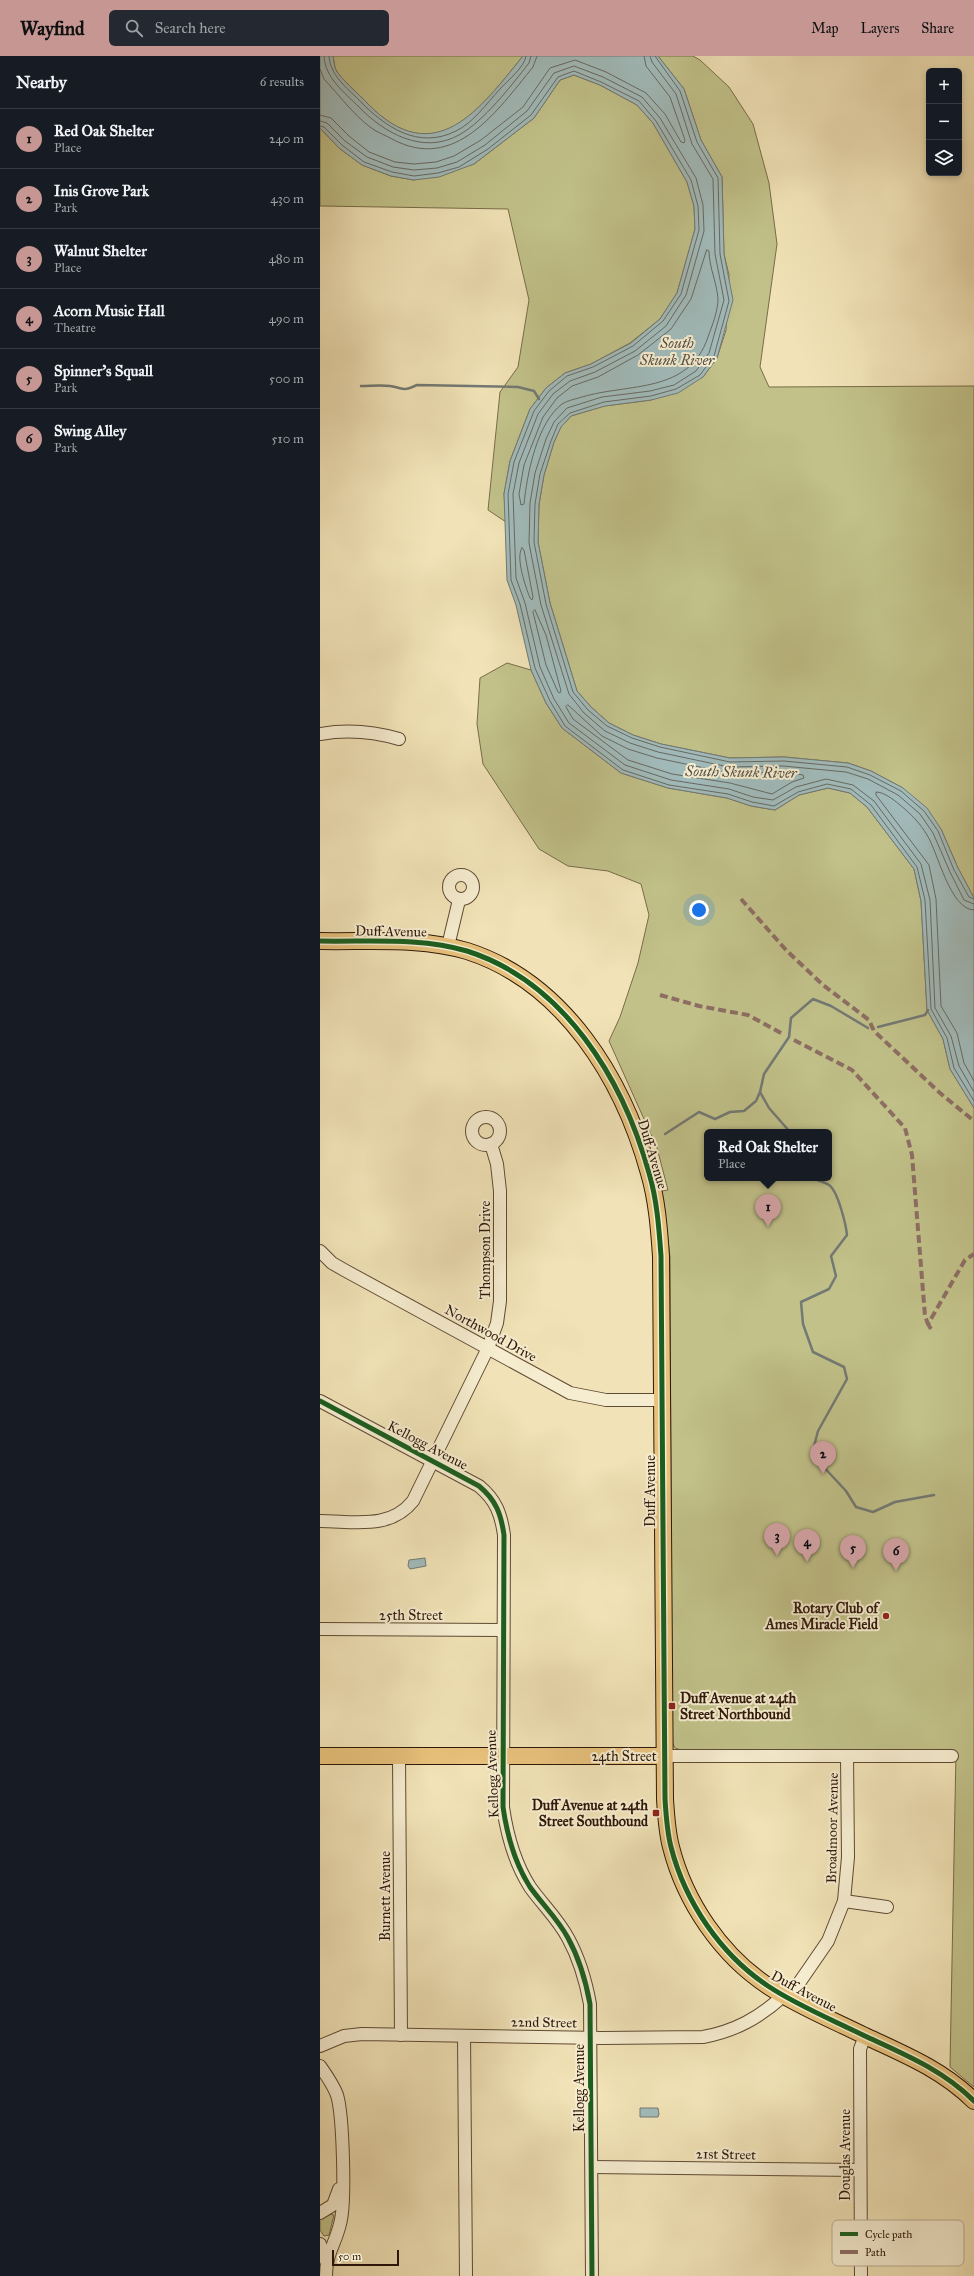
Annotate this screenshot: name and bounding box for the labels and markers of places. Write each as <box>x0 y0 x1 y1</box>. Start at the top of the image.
pin: 1 <box>755 1194 781 1227</box>
pin: 2 <box>810 1441 836 1474</box>
pin: 3 <box>764 1523 790 1556</box>
pin: 4 <box>794 1529 820 1562</box>
pin: 5 <box>840 1535 866 1568</box>
pin: 6 <box>883 1538 909 1571</box>
place label: Rotary Club of Ames Miracle Field <box>764 1600 880 1633</box>
marker: Rotary Club of Ames Miracle Field <box>881 1611 891 1621</box>
place label: Duff Avenue at 24th Street Northbound <box>680 1690 796 1723</box>
marker: Duff Avenue at 24th Street Northbound <box>667 1701 677 1711</box>
place label: Duff Avenue at 24th Street Southbound <box>532 1797 649 1830</box>
marker: Duff Avenue at 24th Street Southbound <box>651 1808 661 1818</box>

